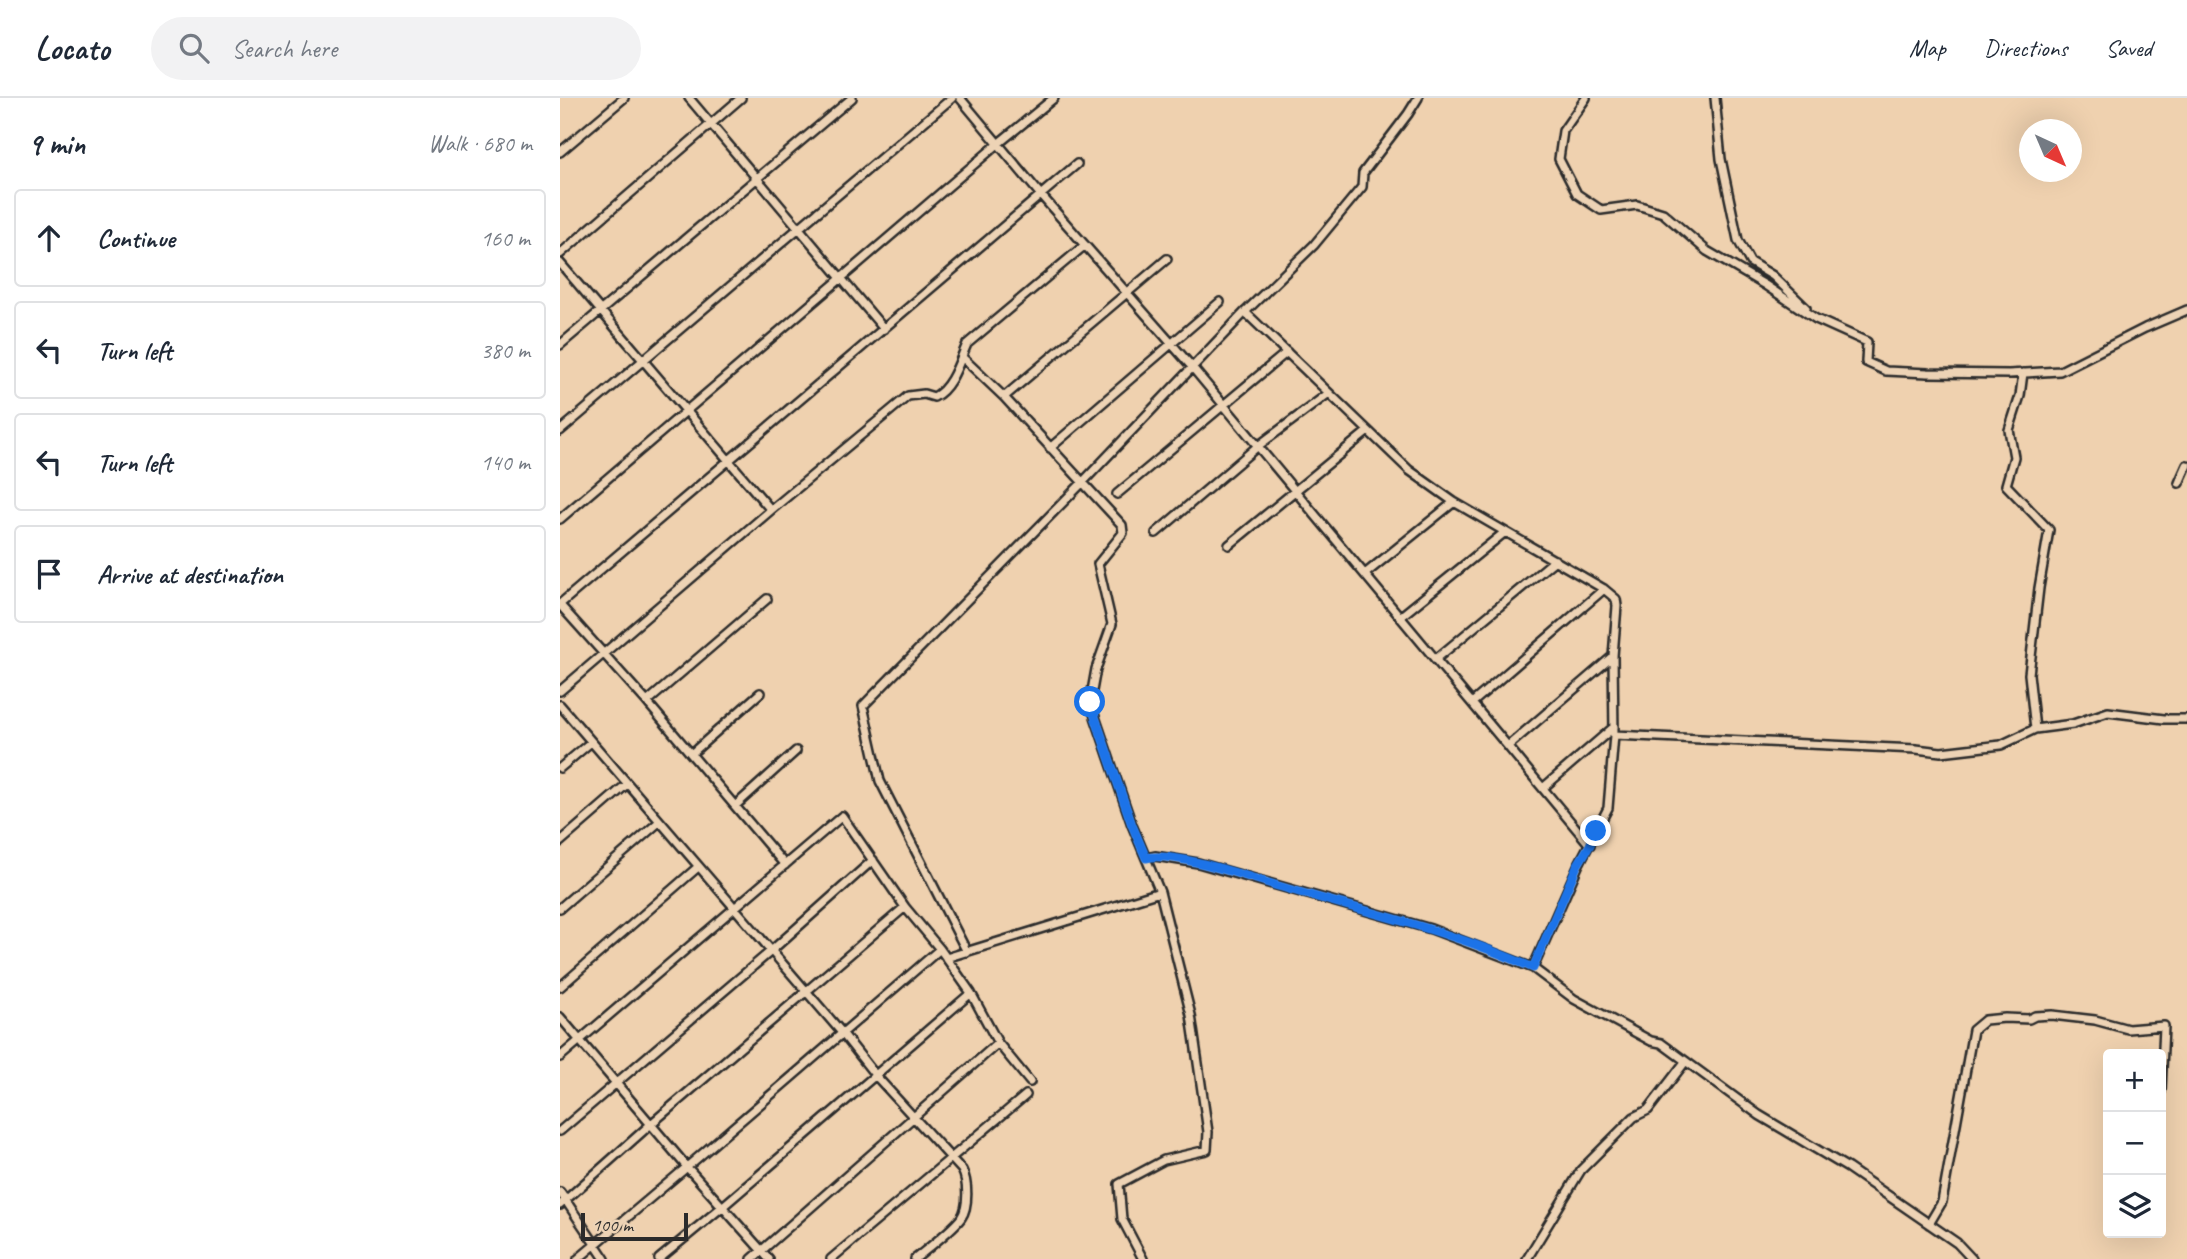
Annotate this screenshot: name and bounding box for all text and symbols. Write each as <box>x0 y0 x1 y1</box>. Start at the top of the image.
search box <box>151 17 641 80</box>
text: Locato <box>35 27 109 69</box>
icon: search <box>175 29 213 67</box>
text: Search here <box>231 32 337 65</box>
text: Map <box>1909 33 1946 63</box>
text: Directions <box>1984 33 2067 63</box>
text: Saved <box>2105 33 2152 63</box>
north arrow <box>2019 119 2082 182</box>
text: 9 min <box>28 125 85 163</box>
text: Walk · 680 m <box>428 129 532 158</box>
icon: ahead <box>30 219 68 257</box>
text: Continue <box>97 222 175 255</box>
text: 160 m <box>481 224 530 253</box>
icon: left <box>30 331 68 369</box>
text: Turn left <box>97 334 172 367</box>
text: 380 m <box>481 336 530 365</box>
icon: left <box>30 443 68 481</box>
text: Turn left <box>97 446 172 479</box>
text: 140 m <box>481 448 530 477</box>
icon: arrive <box>30 555 68 593</box>
text: Arrive at destination <box>97 558 283 591</box>
route start <box>1074 686 1105 717</box>
route end <box>1580 815 1611 846</box>
map controls <box>2103 1049 2166 1238</box>
button: + <box>2103 1049 2166 1112</box>
button: − <box>2103 1112 2166 1175</box>
button: layers <box>2103 1175 2166 1238</box>
scale bar <box>581 1210 688 1242</box>
text: 100 m <box>592 1213 633 1237</box>

